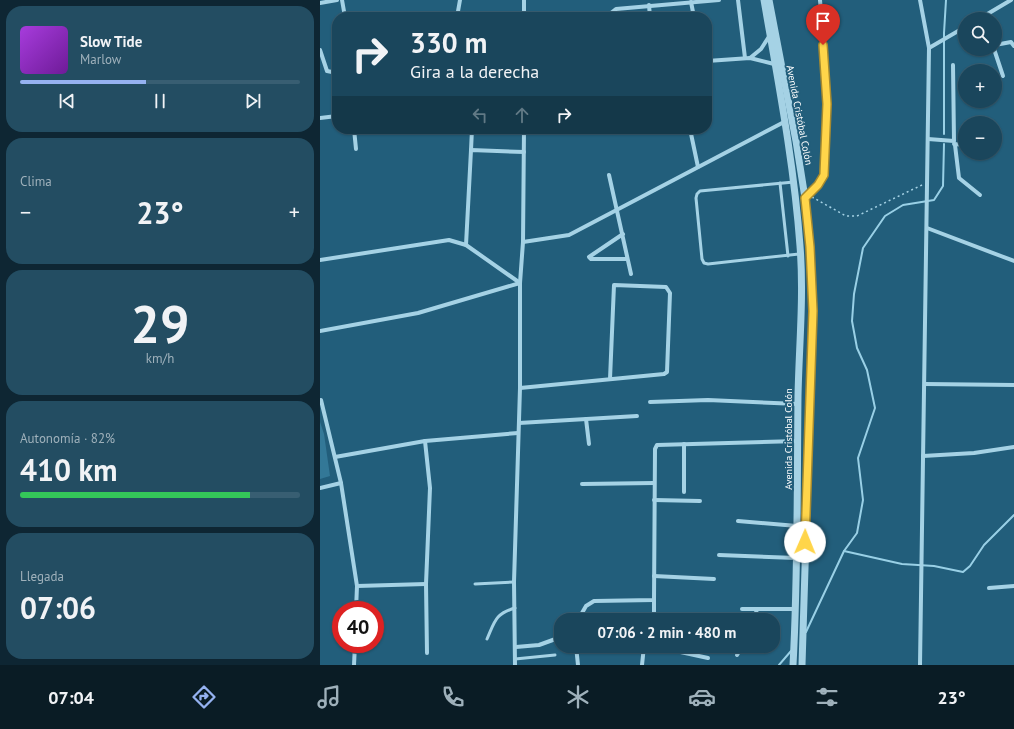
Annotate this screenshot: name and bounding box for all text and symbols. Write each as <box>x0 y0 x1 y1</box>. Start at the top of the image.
pin <box>806 4 840 45</box>
icon: arrive <box>812 10 834 32</box>
map controls <box>958 12 1002 160</box>
button: search <box>958 12 1002 56</box>
text: 330 m <box>410 24 487 61</box>
icon: right <box>344 28 396 80</box>
text: Slow Tide <box>80 32 142 51</box>
text: Marlow <box>80 51 121 68</box>
text: Gira a la derecha <box>410 60 539 83</box>
street label: Avenida Cristóbal Colón <box>783 64 816 166</box>
button: + <box>958 64 1002 108</box>
icon: previous <box>56 90 78 112</box>
icon: pause <box>149 90 171 112</box>
icon: next <box>242 90 264 112</box>
icon: left <box>469 104 491 126</box>
icon: ahead <box>511 104 533 126</box>
icon: right <box>553 104 575 126</box>
button: − <box>958 116 1002 160</box>
text: Clima <box>20 173 52 190</box>
text: 23° <box>136 193 184 232</box>
text: − <box>20 198 31 226</box>
text: + <box>289 198 300 226</box>
text: 29 <box>131 290 189 357</box>
text: km/h <box>146 350 174 367</box>
street label: Avenida Cristóbal Colón <box>782 388 795 490</box>
text: Autonomía · 82% <box>20 430 115 447</box>
text: 410 km <box>20 450 118 489</box>
position arrow <box>784 521 826 563</box>
text: Llegada <box>20 568 64 585</box>
text: 07:06 <box>20 588 96 627</box>
speed limit sign: 40 <box>332 601 384 653</box>
text: 07:06 · 2 min · 480 m <box>598 623 736 642</box>
icon: directions <box>190 683 218 711</box>
icon: music <box>315 683 343 711</box>
icon: phone <box>439 683 467 711</box>
icon: climate <box>564 683 592 711</box>
icon: car <box>688 683 716 711</box>
icon: filters <box>813 683 841 711</box>
text: 07:04 <box>48 686 94 709</box>
text: 23° <box>937 686 966 709</box>

